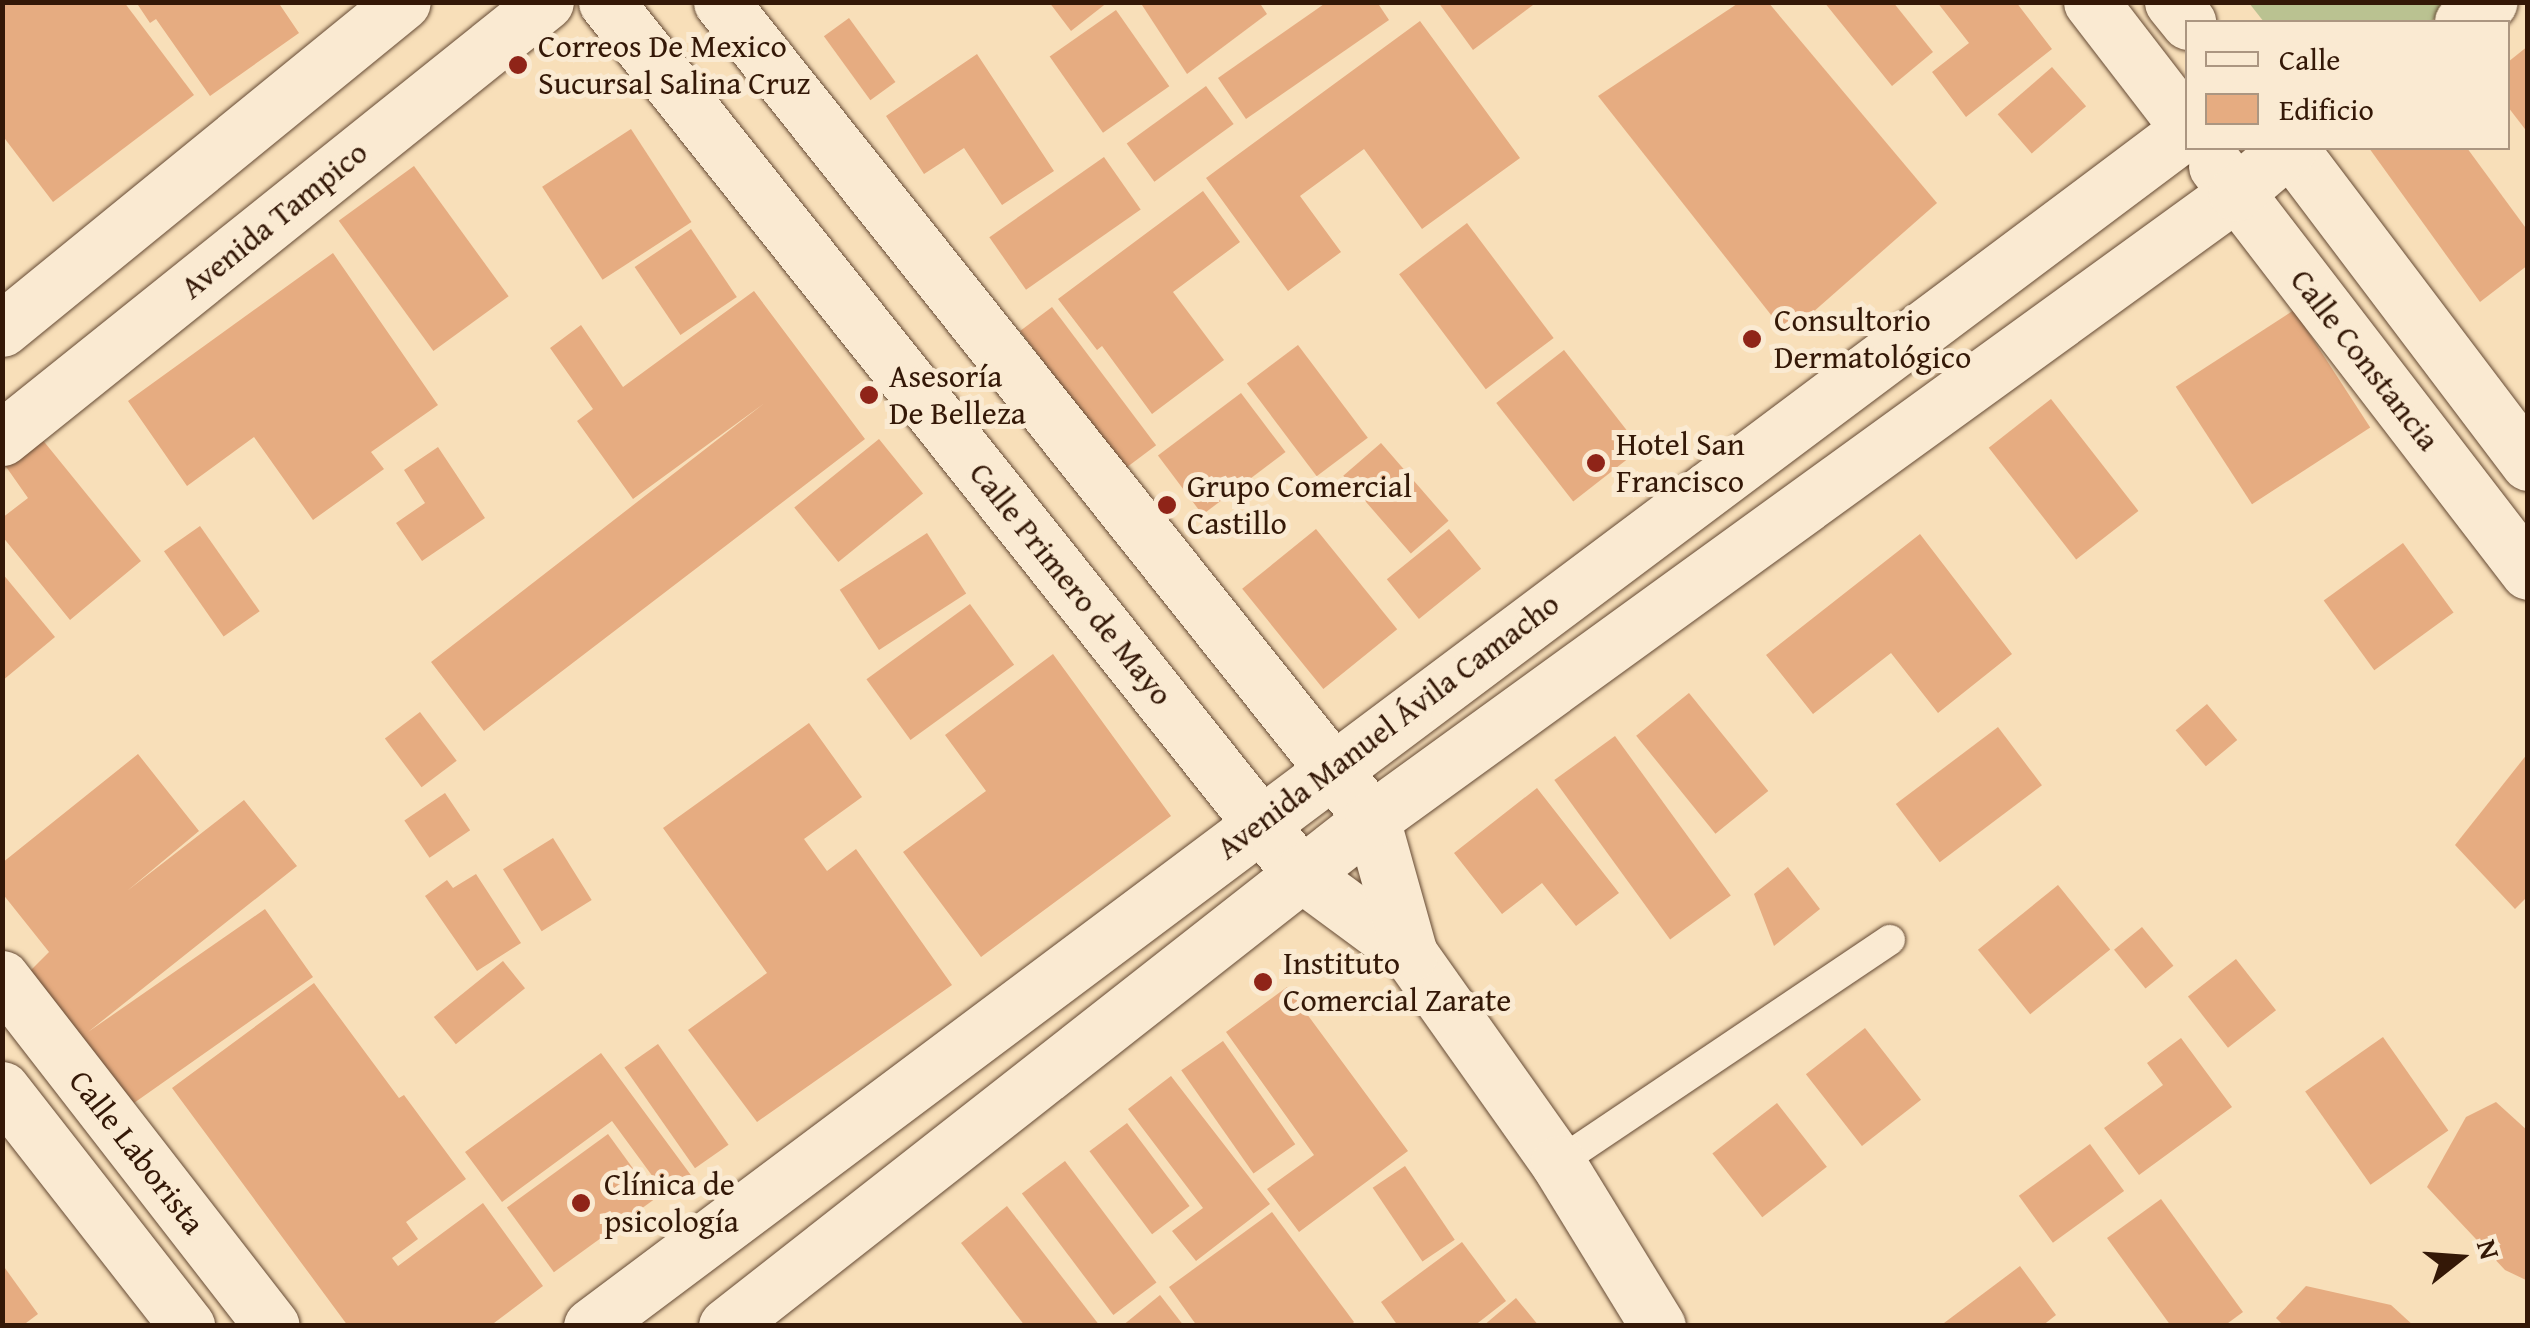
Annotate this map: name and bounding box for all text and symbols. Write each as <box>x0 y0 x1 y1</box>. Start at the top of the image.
legend <box>2185 20 2510 150</box>
place label: Correos De Mexico Sucursal Salina Cruz <box>538 28 810 103</box>
text: Calle <box>2279 37 2340 81</box>
marker: Correos De Mexico Sucursal Salina Cruz <box>507 54 529 76</box>
text: Edificio <box>2279 87 2374 131</box>
street label: Avenida Tampico <box>173 133 375 307</box>
street label: Calle Constancia <box>2282 262 2448 458</box>
place label: Consultorio Dermatológico <box>1774 302 1971 377</box>
marker: Consultorio Dermatológico <box>1739 326 1765 352</box>
place label: Asesoría De Belleza <box>889 358 1026 433</box>
marker: Asesoría De Belleza <box>858 384 880 406</box>
place label: Hotel San Francisco <box>1616 426 1745 501</box>
marker: Hotel San Francisco <box>1585 452 1607 474</box>
street label: Calle Primero de Mayo <box>961 455 1181 713</box>
place label: Grupo Comercial Castillo <box>1187 468 1412 543</box>
marker: Grupo Comercial Castillo <box>1156 494 1178 516</box>
street label: Avenida Manuel Ávila Camacho <box>1209 585 1567 867</box>
place label: Instituto Comercial Zarate <box>1283 945 1511 1020</box>
marker: Instituto Comercial Zarate <box>1252 971 1274 993</box>
street label: Calle Laborista <box>61 1062 213 1242</box>
place label: Clínica de psicología <box>604 1166 739 1241</box>
marker: Clínica de psicología <box>568 1190 594 1216</box>
north arrow <box>2410 1208 2510 1308</box>
text: N <box>2467 1234 2512 1264</box>

